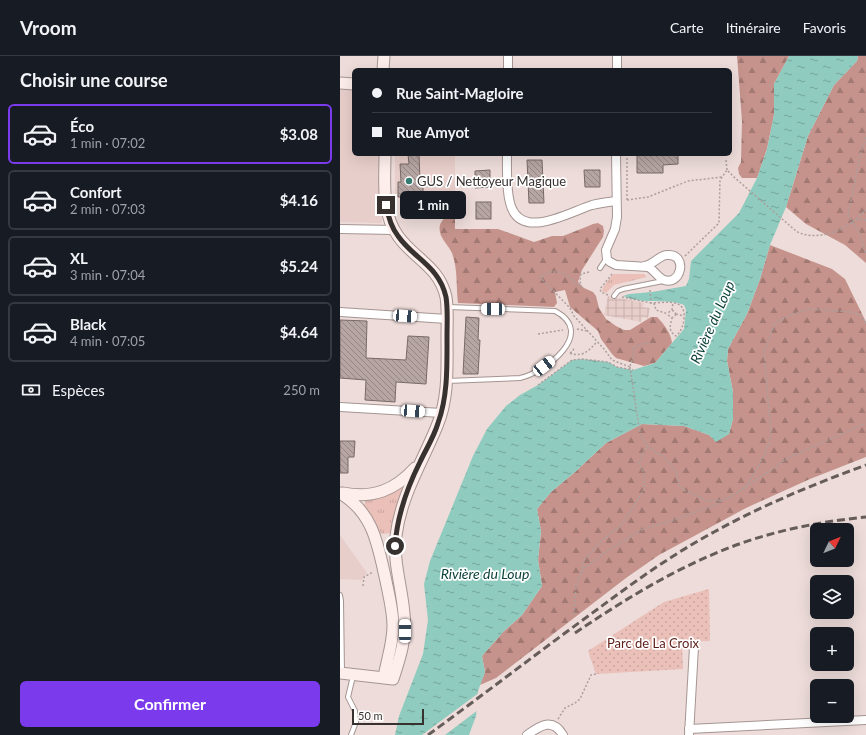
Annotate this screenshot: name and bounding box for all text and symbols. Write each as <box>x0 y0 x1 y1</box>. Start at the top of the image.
text: Vroom <box>20 16 77 39</box>
text: Carte <box>670 19 704 36</box>
text: Itinéraire <box>726 19 781 36</box>
text: Favoris <box>803 19 846 36</box>
text: Choisir une course <box>20 69 168 91</box>
text: Rue Saint-Magloire <box>396 84 524 102</box>
icon: car <box>22 116 58 152</box>
text: Éco <box>70 117 94 135</box>
text: Rue Amyot <box>396 123 469 141</box>
text: $3.08 <box>280 125 318 143</box>
text: 1 min · 07:02 <box>70 135 145 151</box>
place label: GUS / Nettoyeur Magique <box>417 173 566 189</box>
marker: GUS / Nettoyeur Magique <box>404 176 414 186</box>
icon: car <box>22 182 58 218</box>
text: Confort <box>70 183 122 201</box>
text: $4.16 <box>280 191 318 209</box>
callout: 1 min <box>400 191 466 219</box>
route end <box>377 196 395 214</box>
text: 1 min <box>417 197 449 213</box>
text: 2 min · 07:03 <box>70 201 145 217</box>
icon: car <box>22 248 58 284</box>
text: XL <box>70 249 88 267</box>
text: $5.24 <box>280 257 318 275</box>
text: 3 min · 07:04 <box>70 267 145 283</box>
water label: Rivière du Loup <box>686 278 738 366</box>
car <box>481 303 505 315</box>
car <box>393 309 417 323</box>
icon: car <box>22 314 58 350</box>
text: Black <box>70 315 106 333</box>
text: $4.64 <box>280 323 318 341</box>
text: 4 min · 07:05 <box>70 333 145 349</box>
car <box>531 354 557 378</box>
icon: cash <box>20 379 42 401</box>
text: Espèces <box>52 381 105 399</box>
text: 250 m <box>283 382 320 398</box>
car <box>401 404 425 418</box>
north arrow <box>810 523 854 567</box>
map controls <box>810 523 854 723</box>
route start <box>386 537 404 555</box>
water label: Rivière du Loup <box>441 565 529 582</box>
button: layers <box>810 575 854 619</box>
car <box>399 619 411 643</box>
button: + <box>810 627 854 671</box>
park label: Parc de La Croix <box>607 635 700 651</box>
button: − <box>810 679 854 723</box>
button: Confirmer <box>20 681 320 727</box>
scale bar <box>352 707 424 726</box>
text: 50 m <box>358 709 383 722</box>

